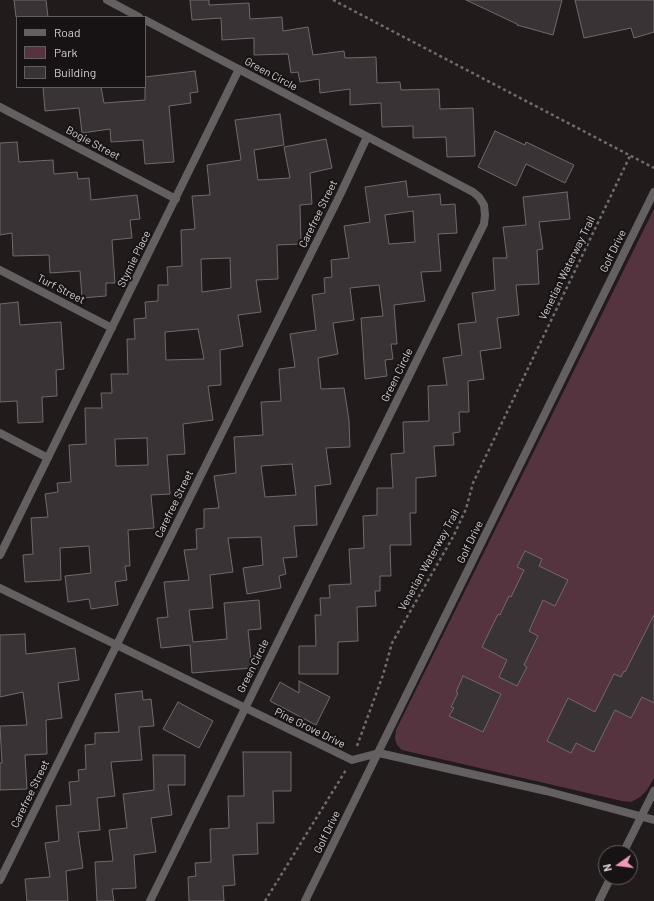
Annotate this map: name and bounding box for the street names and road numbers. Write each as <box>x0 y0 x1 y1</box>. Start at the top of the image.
street label: Green Circle <box>242 55 300 93</box>
street label: Bogie Street <box>64 123 122 163</box>
street label: Carefree Street <box>296 178 340 250</box>
street label: Venetian Waterway Trail <box>536 214 598 322</box>
street label: Golf Drive <box>597 227 629 275</box>
street label: Stymie Place <box>115 228 153 290</box>
street label: Turf Street <box>35 271 87 307</box>
street label: Green Circle <box>378 346 416 404</box>
street label: Carefree Street <box>152 468 196 540</box>
street label: Venetian Waterway Trail <box>396 507 462 613</box>
street label: Golf Drive <box>454 518 486 566</box>
street label: Green Circle <box>234 637 272 695</box>
street label: Pine Grove Drive <box>272 705 348 751</box>
street label: Carefree Street <box>8 758 52 830</box>
street label: Golf Drive <box>311 808 343 856</box>

